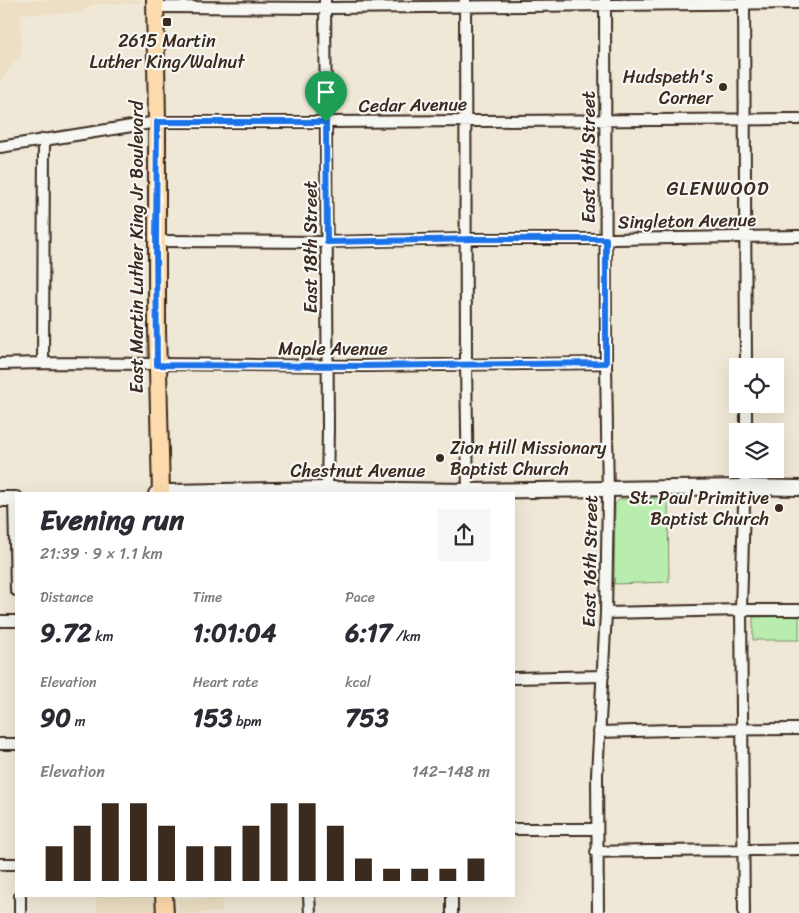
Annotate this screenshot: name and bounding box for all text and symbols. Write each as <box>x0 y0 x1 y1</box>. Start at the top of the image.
marker: 2615 Martin Luther King/Walnut <box>161 16 173 28</box>
place label: 2615 Martin Luther King/Walnut <box>90 25 245 78</box>
place label: Hudspeth's Corner <box>623 61 715 114</box>
pin <box>305 71 347 122</box>
icon: arrive <box>312 78 340 106</box>
marker: Hudspeth's Corner <box>717 81 729 93</box>
street label: Cedar Avenue <box>358 88 468 122</box>
street label: East 16th Street <box>573 91 605 223</box>
street label: East Martin Luther King Jr Boulevard <box>121 99 153 393</box>
district label: GLENWOOD <box>667 172 769 205</box>
street label: East 18th Street <box>295 181 327 313</box>
street label: Singleton Avenue <box>618 204 757 238</box>
street label: Maple Avenue <box>278 333 388 365</box>
map controls <box>729 358 784 478</box>
button: locate <box>729 358 784 413</box>
button: layers <box>729 423 784 478</box>
place label: Zion Hill Missionary Baptist Church <box>450 432 607 485</box>
marker: Zion Hill Missionary Baptist Church <box>434 452 446 464</box>
street label: Chestnut Avenue <box>291 455 425 487</box>
place label: St. Paul Primitive Baptist Church <box>629 482 769 535</box>
text: Evening run <box>40 495 184 544</box>
street label: East 16th Street <box>573 495 607 627</box>
marker: St. Paul Primitive Baptist Church <box>773 502 785 514</box>
button: share <box>438 509 490 561</box>
text: 21:39 · 9 × 1.1 km <box>40 539 163 568</box>
text: Distance <box>40 585 93 610</box>
text: Time <box>193 585 222 610</box>
text: Pace <box>345 585 375 610</box>
text: 9.72 <box>40 610 92 655</box>
text: 1:01:04 <box>193 610 276 655</box>
text: 6:17 <box>345 610 392 655</box>
text: km <box>92 624 113 649</box>
text: /km <box>392 624 421 649</box>
text: Elevation <box>40 670 97 695</box>
text: Heart rate <box>193 670 258 695</box>
text: kcal <box>345 670 371 695</box>
text: 90 <box>40 695 71 740</box>
text: 153 <box>193 695 232 740</box>
text: 753 <box>345 695 389 740</box>
text: m <box>71 709 86 734</box>
text: bpm <box>232 709 262 734</box>
text: Elevation <box>40 757 105 786</box>
text: 142–148 m <box>412 757 490 786</box>

